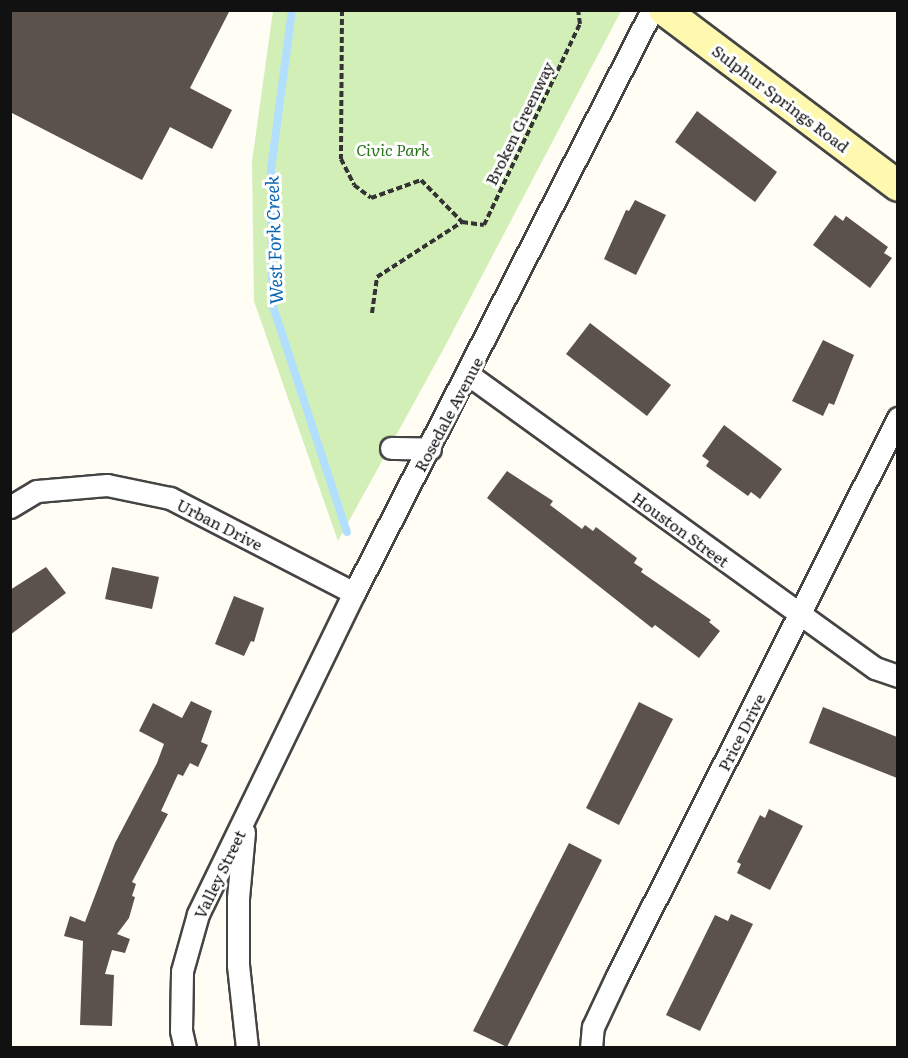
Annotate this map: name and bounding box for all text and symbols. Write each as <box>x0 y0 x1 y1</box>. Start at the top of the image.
street label: Sulphur Springs Road <box>709 40 853 156</box>
street label: Broken Greenway <box>481 58 557 188</box>
park label: Civic Park <box>356 139 430 159</box>
water label: West Fork Creek <box>261 175 287 305</box>
street label: Rosedale Avenue <box>410 353 486 475</box>
street label: Houston Street <box>629 487 733 571</box>
street label: Urban Drive <box>174 494 266 554</box>
street label: Price Drive <box>713 690 769 774</box>
street label: Valley Street <box>189 827 249 921</box>

